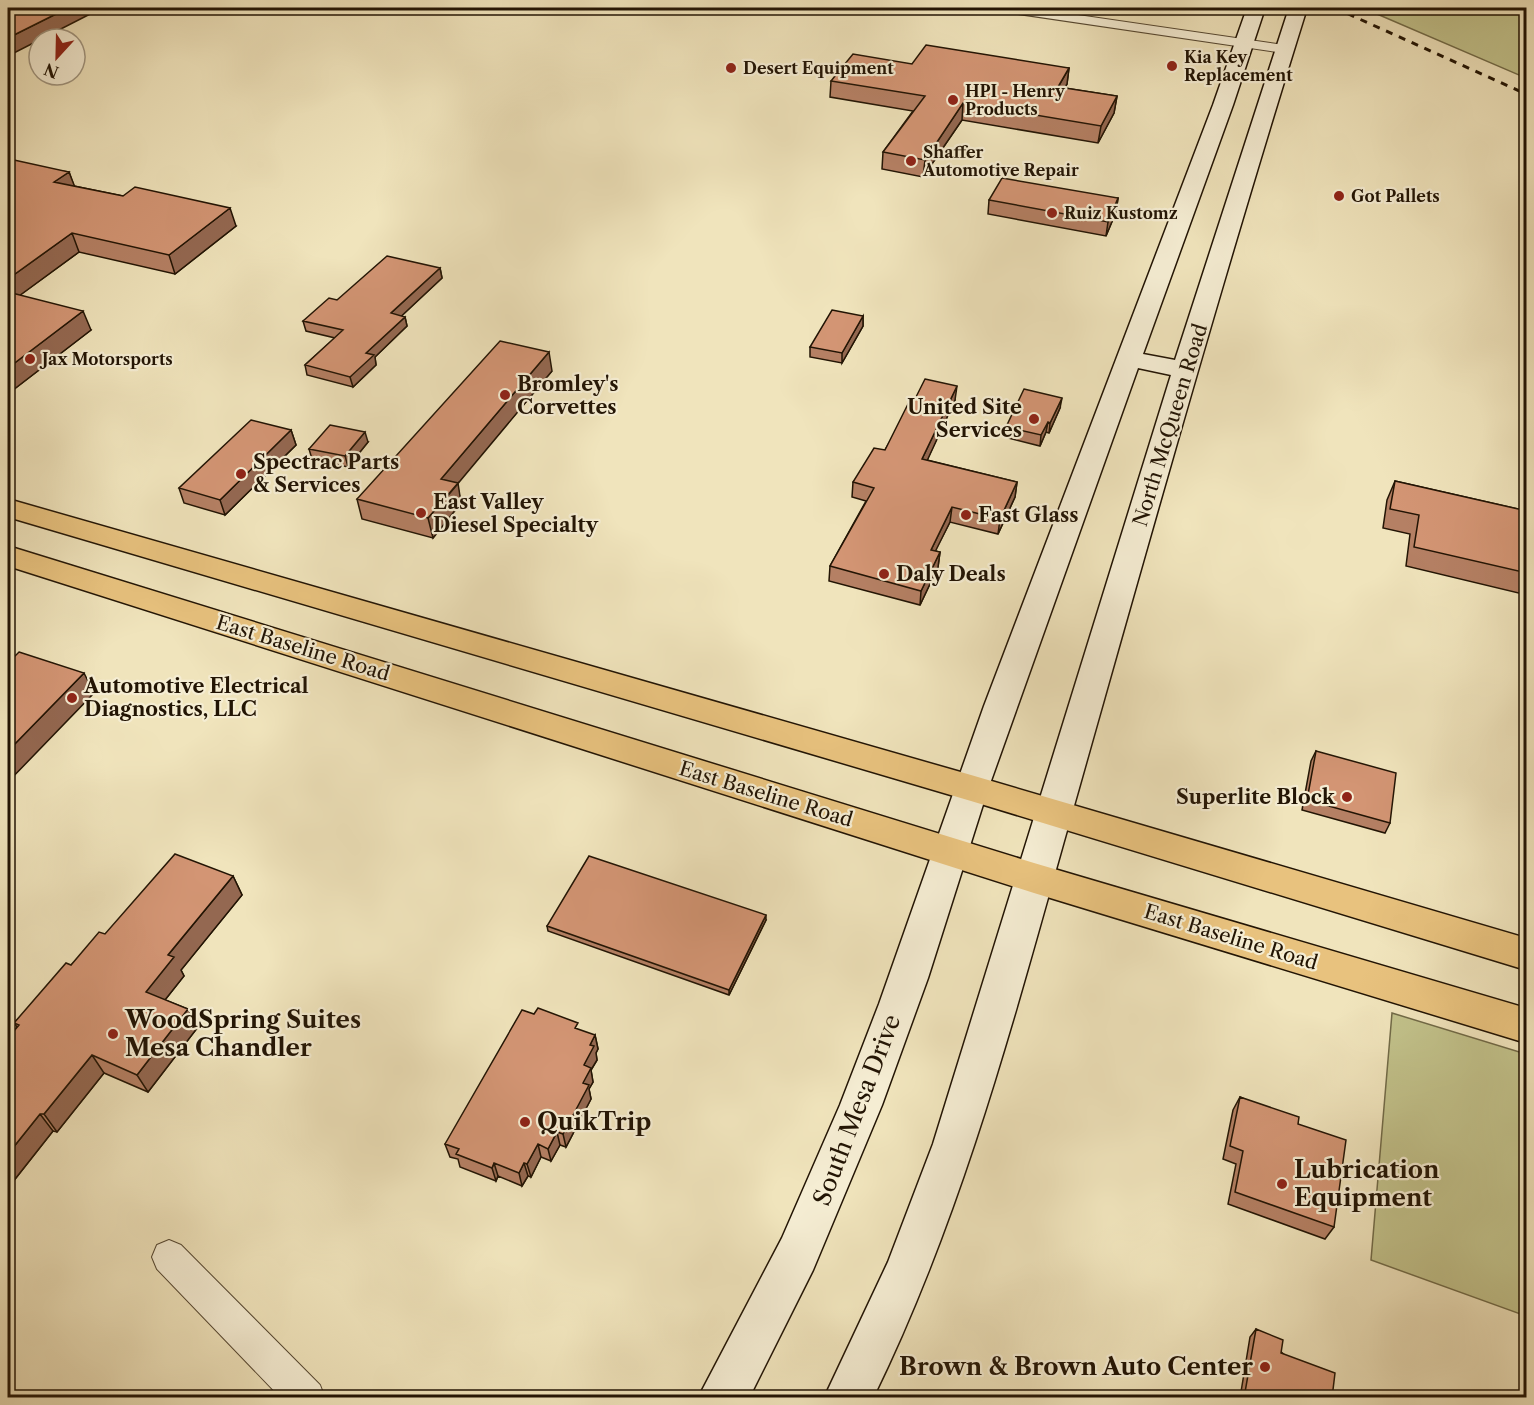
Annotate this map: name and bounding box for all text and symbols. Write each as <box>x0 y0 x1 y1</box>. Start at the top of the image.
north arrow <box>27 27 87 87</box>
place label: Kia Key Replacement <box>1184 47 1293 85</box>
place label: Desert Equipment <box>743 58 894 78</box>
text: N <box>41 59 62 83</box>
marker: Kia Key Replacement <box>1165 59 1179 73</box>
marker: Desert Equipment <box>724 61 738 75</box>
place label: HPI - Henry Products <box>965 81 1066 119</box>
marker: HPI - Henry Products <box>946 93 960 107</box>
place label: Shaffer Automotive Repair <box>922 142 1079 180</box>
marker: Shaffer Automotive Repair <box>904 154 918 168</box>
place label: Got Pallets <box>1351 186 1440 206</box>
marker: Got Pallets <box>1332 189 1346 203</box>
place label: Ruiz Kustomz <box>1064 203 1178 223</box>
marker: Ruiz Kustomz <box>1045 206 1059 220</box>
street label: North McQueen Road <box>1128 321 1212 529</box>
place label: Jax Motorsports <box>39 349 173 369</box>
marker: Jax Motorsports <box>23 352 37 366</box>
place label: Bromley's Corvettes <box>517 372 618 419</box>
marker: Bromley's Corvettes <box>498 388 512 402</box>
place label: United Site Services <box>907 395 1022 442</box>
marker: United Site Services <box>1027 412 1041 426</box>
place label: Spectrac Parts & Services <box>253 450 399 497</box>
marker: Spectrac Parts & Services <box>234 467 248 481</box>
place label: East Valley Diesel Specialty <box>433 490 599 537</box>
place label: Fast Glass <box>978 503 1079 527</box>
marker: East Valley Diesel Specialty <box>414 506 428 520</box>
marker: Fast Glass <box>959 508 973 522</box>
place label: Daly Deals <box>896 562 1006 586</box>
marker: Daly Deals <box>877 567 891 581</box>
street label: East Baseline Road <box>213 610 393 686</box>
place label: Automotive Electrical Diagnostics, LLC <box>83 674 309 721</box>
marker: Automotive Electrical Diagnostics, LLC <box>65 691 79 705</box>
street label: East Baseline Road <box>676 756 856 832</box>
place label: Superlite Block <box>1176 785 1336 809</box>
marker: Superlite Block <box>1340 790 1354 804</box>
street label: East Baseline Road <box>1141 899 1321 975</box>
place label: WoodSpring Suites Mesa Chandler <box>124 1005 361 1062</box>
street label: South Mesa Drive <box>807 1010 906 1210</box>
marker: WoodSpring Suites Mesa Chandler <box>106 1027 120 1041</box>
place label: QuikTrip <box>537 1107 651 1136</box>
marker: QuikTrip <box>518 1115 532 1129</box>
place label: Lubrication Equipment <box>1294 1155 1440 1212</box>
marker: Lubrication Equipment <box>1275 1177 1289 1191</box>
place label: Brown & Brown Auto Center <box>899 1352 1253 1381</box>
marker: Brown & Brown Auto Center <box>1258 1360 1272 1374</box>

